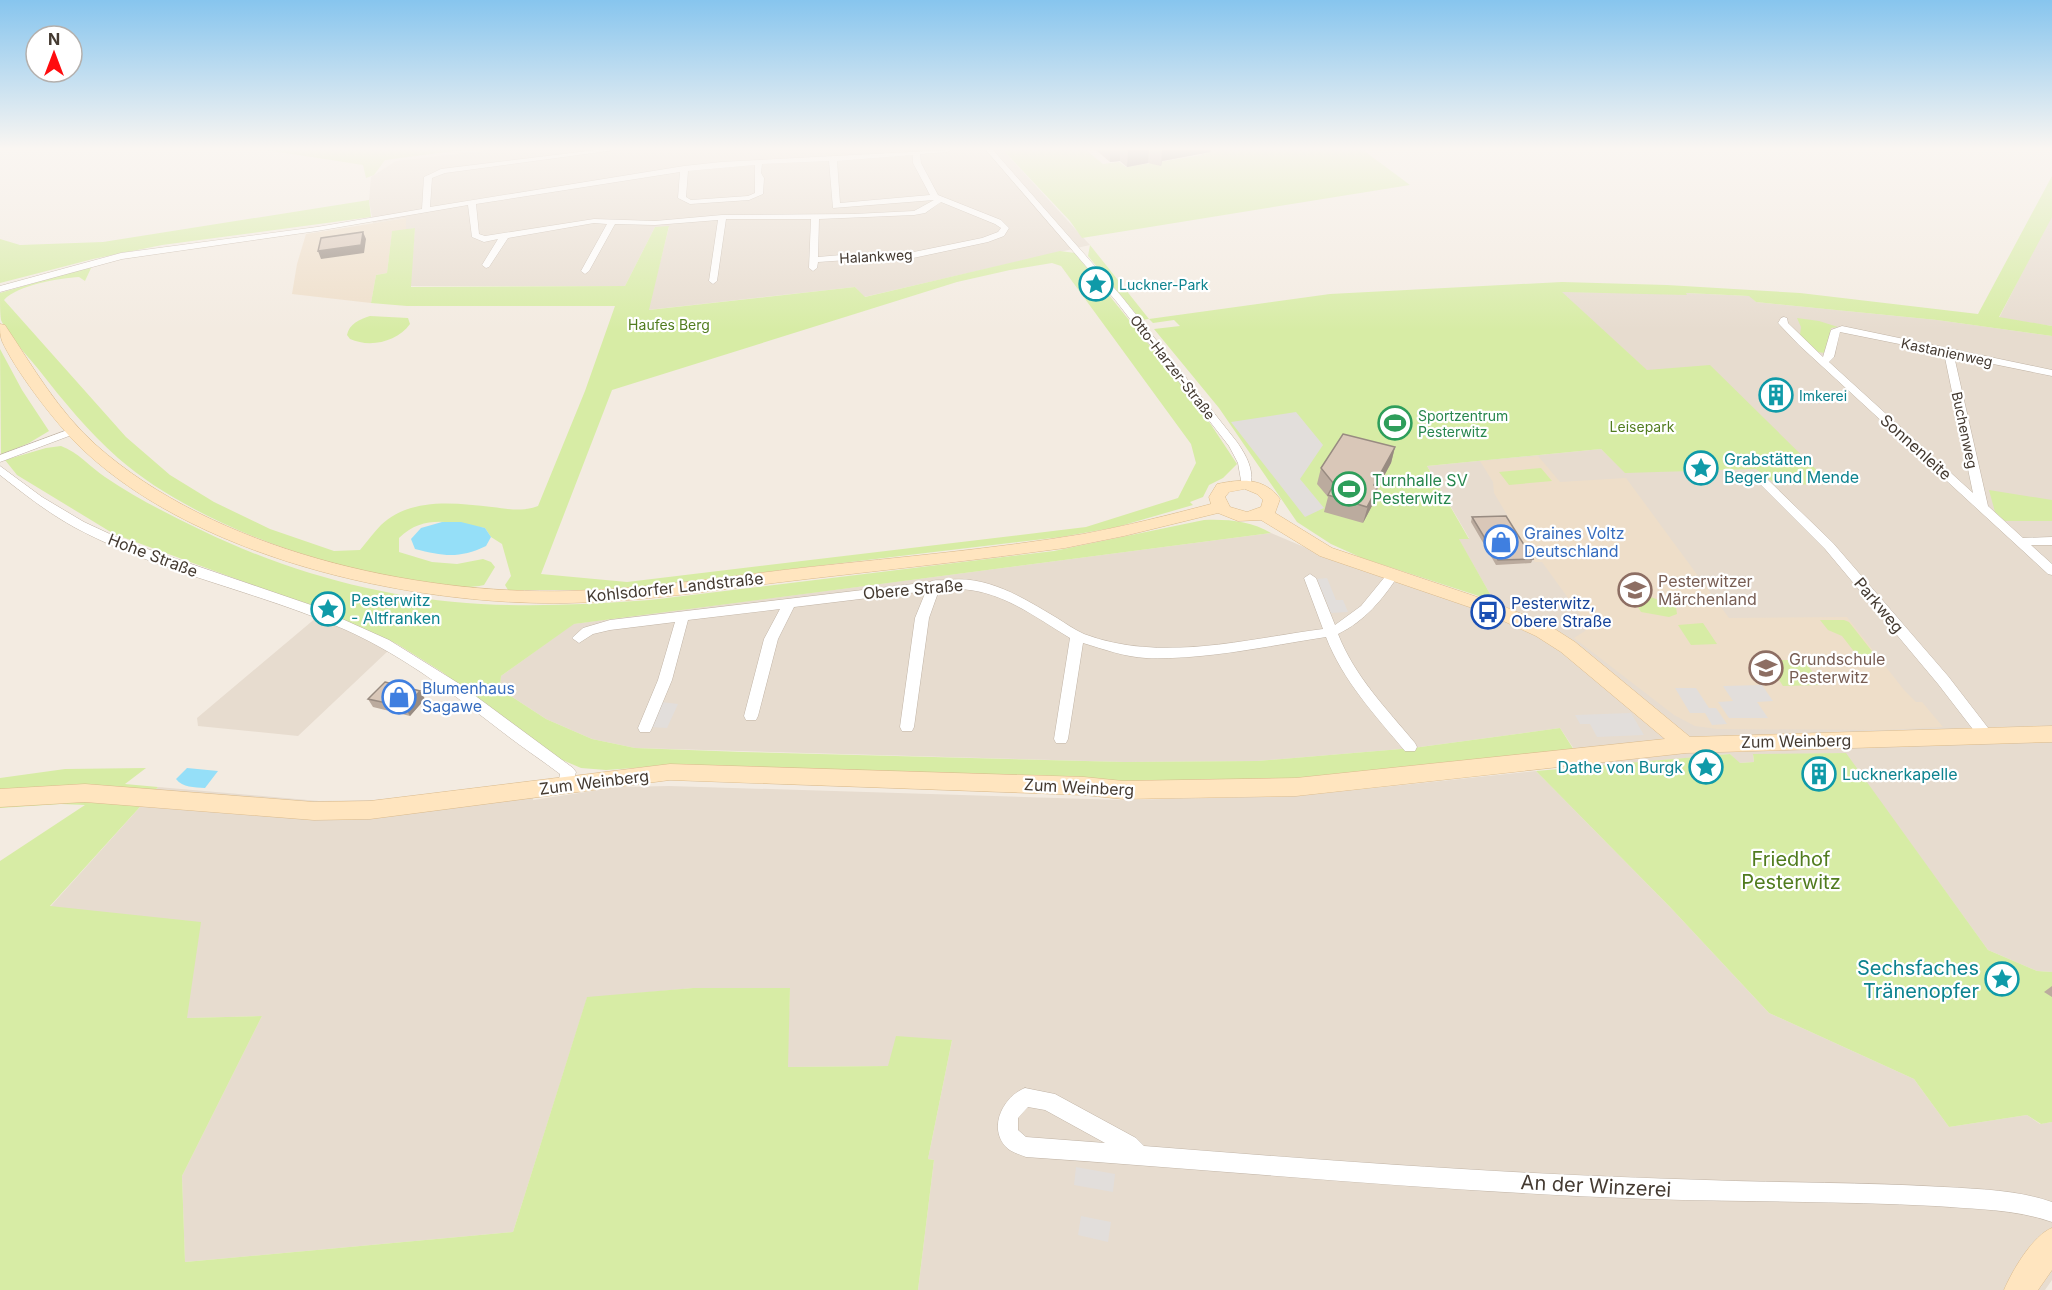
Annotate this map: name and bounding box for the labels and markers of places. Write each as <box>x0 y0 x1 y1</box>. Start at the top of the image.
place icon: Luckner-Park <box>1078 266 1114 302</box>
place label: Luckner-Park <box>1119 276 1209 293</box>
building icon: Imkerei <box>1758 377 1794 413</box>
place label: Imkerei <box>1799 387 1847 404</box>
sports icon: Sportzentrum Pesterwitz <box>1377 405 1413 441</box>
place label: Sportzentrum Pesterwitz <box>1418 407 1508 440</box>
place label: Grabstätten Beger und Mende <box>1724 449 1859 487</box>
place icon: Grabstätten Beger und Mende <box>1683 450 1719 486</box>
place label: Turnhalle SV Pesterwitz <box>1372 470 1468 508</box>
sports icon: Turnhalle SV Pesterwitz <box>1331 471 1367 507</box>
place label: Graines Voltz Deutschland <box>1524 523 1625 561</box>
shop icon: Graines Voltz Deutschland <box>1483 524 1519 560</box>
place label: Pesterwitzer Märchenland <box>1658 571 1757 609</box>
school or university icon: Pesterwitzer Märchenland <box>1617 572 1653 608</box>
place label: Pesterwitz - Altfranken <box>351 590 440 628</box>
place icon: Pesterwitz - Altfranken <box>310 591 346 627</box>
place label: Pesterwitz, Obere Straße <box>1511 593 1612 631</box>
bus stop icon: Pesterwitz, Obere Straße <box>1470 594 1506 630</box>
place label: Grundschule Pesterwitz <box>1789 649 1885 687</box>
school or university icon: Grundschule Pesterwitz <box>1748 650 1784 686</box>
place label: Blumenhaus Sagawe <box>422 678 515 716</box>
shop icon: Blumenhaus Sagawe <box>381 679 417 715</box>
place icon: Dathe von Burgk <box>1688 749 1724 785</box>
building icon: Lucknerkapelle <box>1801 756 1837 792</box>
place label: Dathe von Burgk <box>1557 757 1683 777</box>
place label: Lucknerkapelle <box>1842 764 1957 784</box>
place label: Sechsfaches Tränenopfer <box>1857 956 1979 1003</box>
place icon: Sechsfaches Tränenopfer <box>1984 961 2020 997</box>

